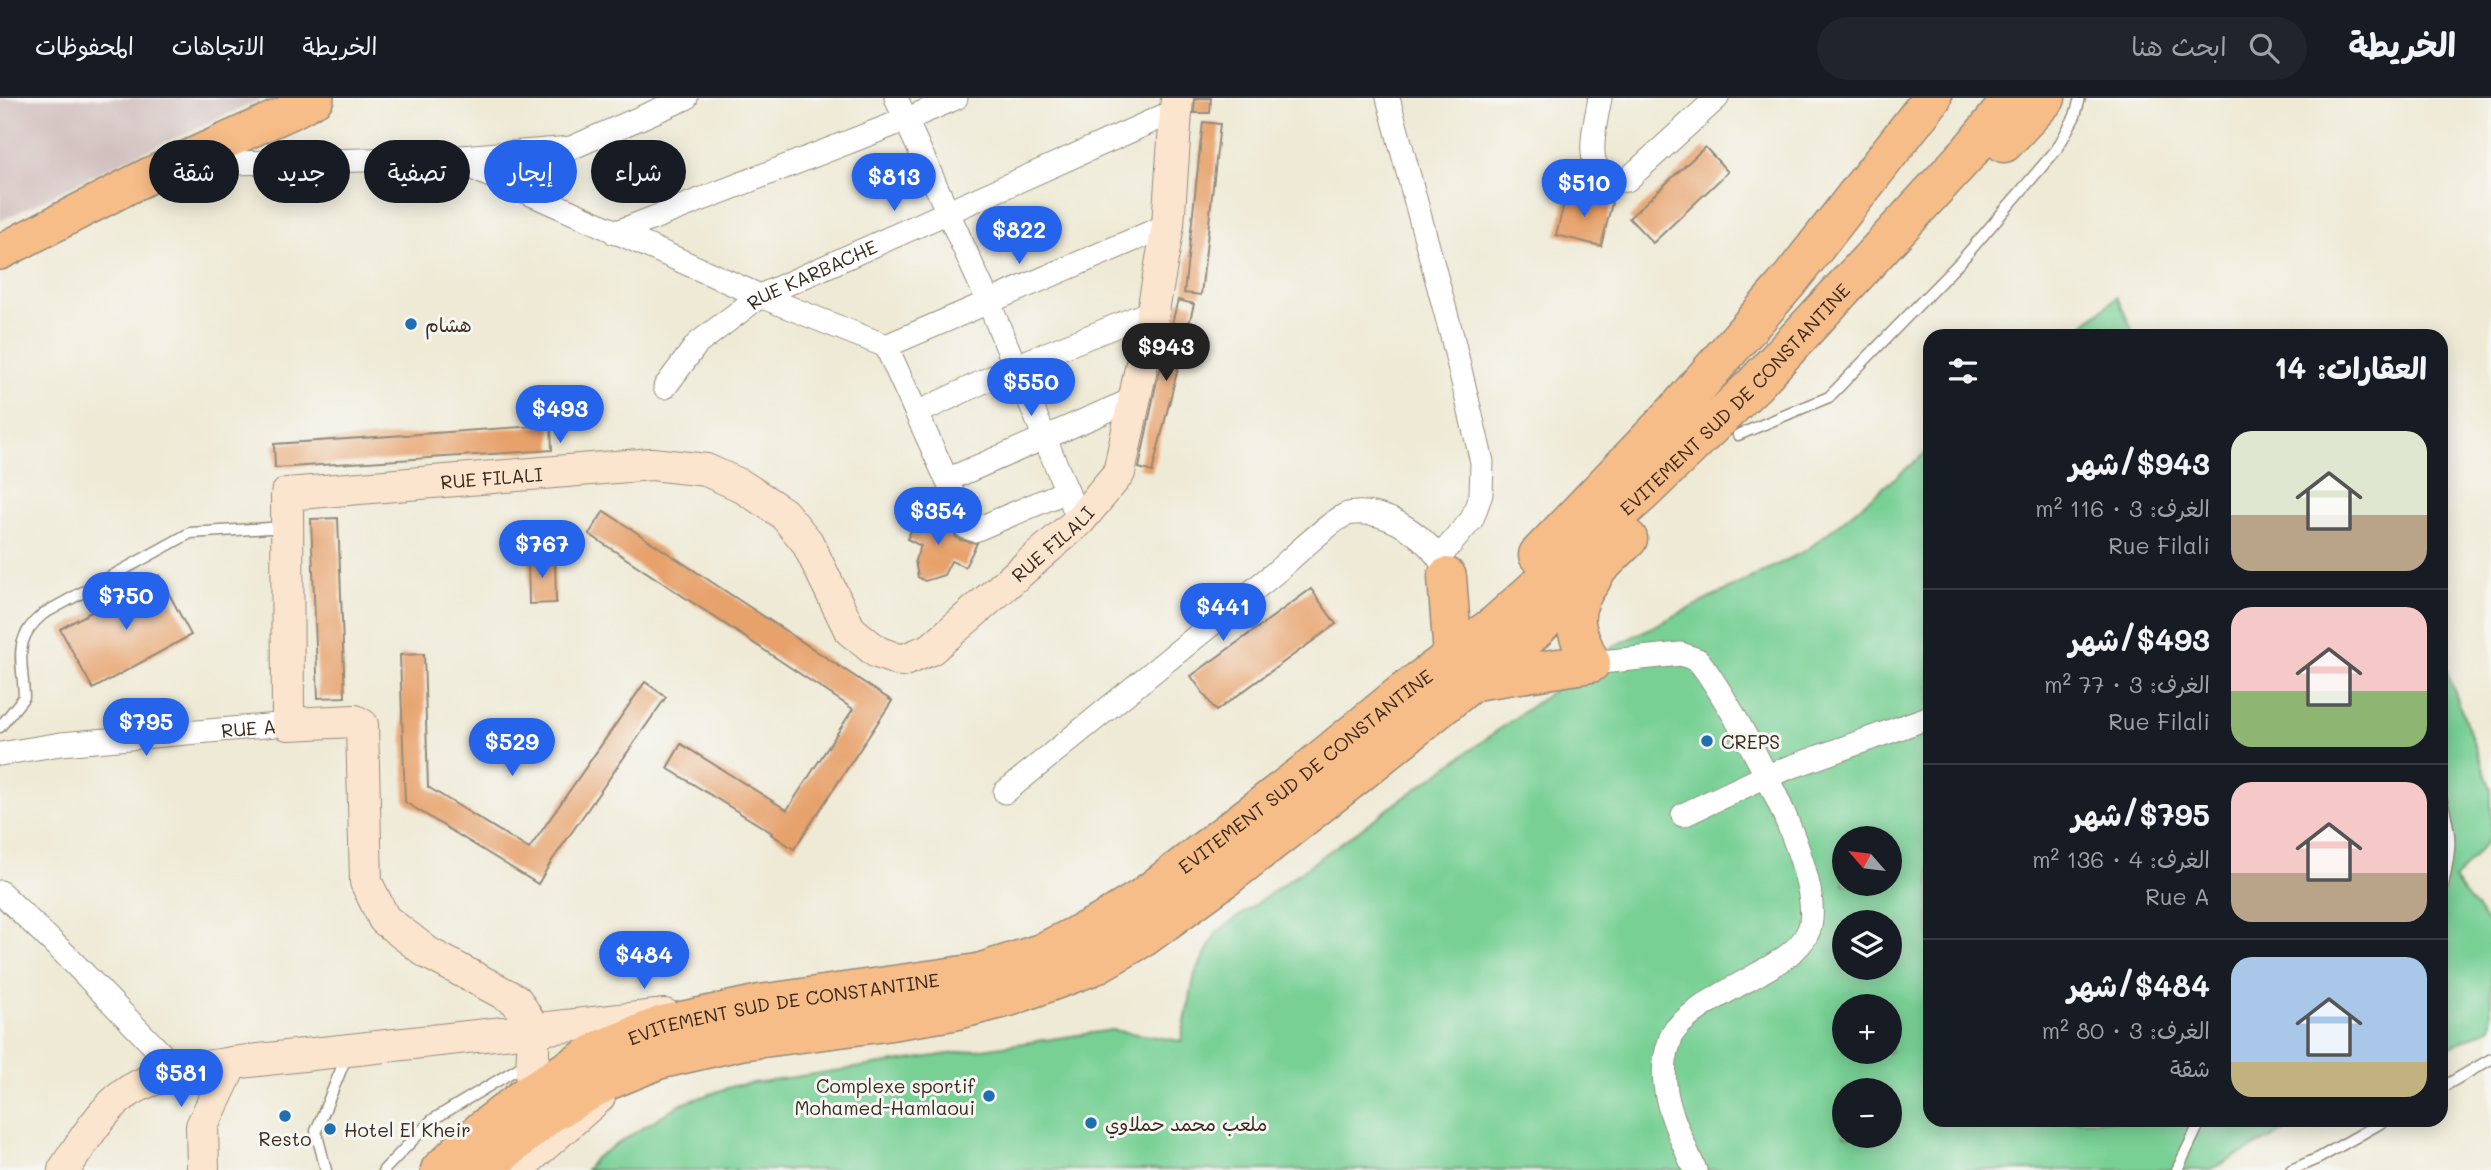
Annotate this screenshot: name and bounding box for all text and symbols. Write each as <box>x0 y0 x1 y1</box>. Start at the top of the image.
search box <box>1817 17 2307 80</box>
text: الخريطة <box>2349 22 2456 65</box>
text: ابحث هنا <box>2131 29 2227 63</box>
icon: search <box>2245 29 2283 67</box>
text: المحفوظات <box>35 30 134 61</box>
text: الاتجاهات <box>172 30 265 61</box>
text: الخريطة <box>303 30 377 61</box>
chip: شقة <box>149 140 239 203</box>
chip: جديد <box>253 140 350 203</box>
chip: تصفية <box>364 140 470 203</box>
chip: إيجار <box>484 140 577 203</box>
chip: شراء <box>591 140 686 203</box>
pin: $813 <box>853 153 935 213</box>
pin: $510 <box>1543 159 1625 219</box>
text: $813 <box>868 161 920 191</box>
text: $510 <box>1558 167 1610 197</box>
pin: $822 <box>978 206 1060 266</box>
text: $822 <box>992 214 1046 244</box>
street label: RUE KARBACHE <box>741 233 881 314</box>
street label: EVITEMENT SUD DE CONSTANTINE <box>1614 277 1855 520</box>
place label: هشام <box>425 312 472 340</box>
marker: هشام <box>403 316 419 332</box>
pin: $943 <box>1125 324 1207 383</box>
text: $943 <box>1138 331 1194 361</box>
text: العقارات: 14 <box>2274 347 2427 387</box>
icon: filters <box>1944 352 1982 390</box>
pin: $550 <box>990 358 1072 418</box>
text: $550 <box>1003 366 1059 396</box>
pin: $493 <box>519 386 601 445</box>
text: $493 <box>532 393 588 423</box>
text: $943/شهر <box>2069 443 2210 483</box>
icon: home <box>2287 459 2371 543</box>
street label: RUE FILALI <box>439 461 543 494</box>
pin: $354 <box>897 488 979 547</box>
text: الغرف: 3 · 116 m² <box>2035 493 2210 523</box>
text: $354 <box>910 495 966 525</box>
street label: RUE FILALI <box>1006 501 1099 587</box>
pin: $767 <box>501 520 583 580</box>
text: $767 <box>515 528 569 558</box>
text: Rue Filali <box>2108 530 2210 560</box>
pin: $750 <box>85 573 167 632</box>
text: $750 <box>98 580 154 610</box>
pin: $441 <box>1182 584 1264 643</box>
text: $441 <box>1196 591 1250 621</box>
text: $493/شهر <box>2069 619 2210 659</box>
icon: home <box>2287 635 2371 719</box>
street label: EVITEMENT SUD DE CONSTANTINE <box>1173 663 1437 879</box>
text: الغرف: 3 · 77 m² <box>2044 669 2210 699</box>
pin: $795 <box>105 698 187 758</box>
text: $795 <box>119 706 173 736</box>
text: Rue Filali <box>2108 706 2210 736</box>
street label: RUE A <box>220 713 277 742</box>
pin: $529 <box>471 718 553 778</box>
text: $529 <box>485 726 539 756</box>
place label: CREPS <box>1721 729 1780 754</box>
marker: CREPS <box>1699 733 1715 749</box>
text: $795/شهر <box>2072 794 2210 834</box>
icon: home <box>2287 810 2371 894</box>
north arrow <box>1832 826 1902 896</box>
map controls <box>1832 826 1902 1148</box>
text: الغرف: 4 · 136 m² <box>2032 844 2210 874</box>
text: Rue A <box>2145 881 2210 911</box>
button: layers <box>1832 910 1902 980</box>
pin: $484 <box>603 932 685 991</box>
text: $484 <box>615 939 673 969</box>
text: $484/شهر <box>2067 965 2210 1005</box>
street label: EVITEMENT SUD DE CONSTANTINE <box>624 966 941 1050</box>
icon: home <box>2287 985 2371 1069</box>
button: + <box>1832 994 1902 1064</box>
text: الغرف: 3 · 80 m² <box>2042 1015 2210 1045</box>
pin: $581 <box>140 1049 222 1109</box>
text: شقة <box>2170 1053 2210 1083</box>
text: $581 <box>155 1057 207 1087</box>
place label: Complexe sportif Mohamed-Hamlaoui <box>794 1073 976 1120</box>
button: − <box>1832 1078 1902 1148</box>
marker: Complexe sportif Mohamed-Hamlaoui <box>981 1088 997 1104</box>
marker: Resto <box>277 1108 293 1124</box>
place label: ملعب محمد حملاوي <box>1105 1111 1267 1139</box>
marker: ملعب محمد حملاوي <box>1083 1115 1099 1131</box>
place label: Hotel El Kheir <box>344 1117 471 1142</box>
marker: Hotel El Kheir <box>322 1121 338 1137</box>
place label: Resto <box>259 1126 311 1151</box>

